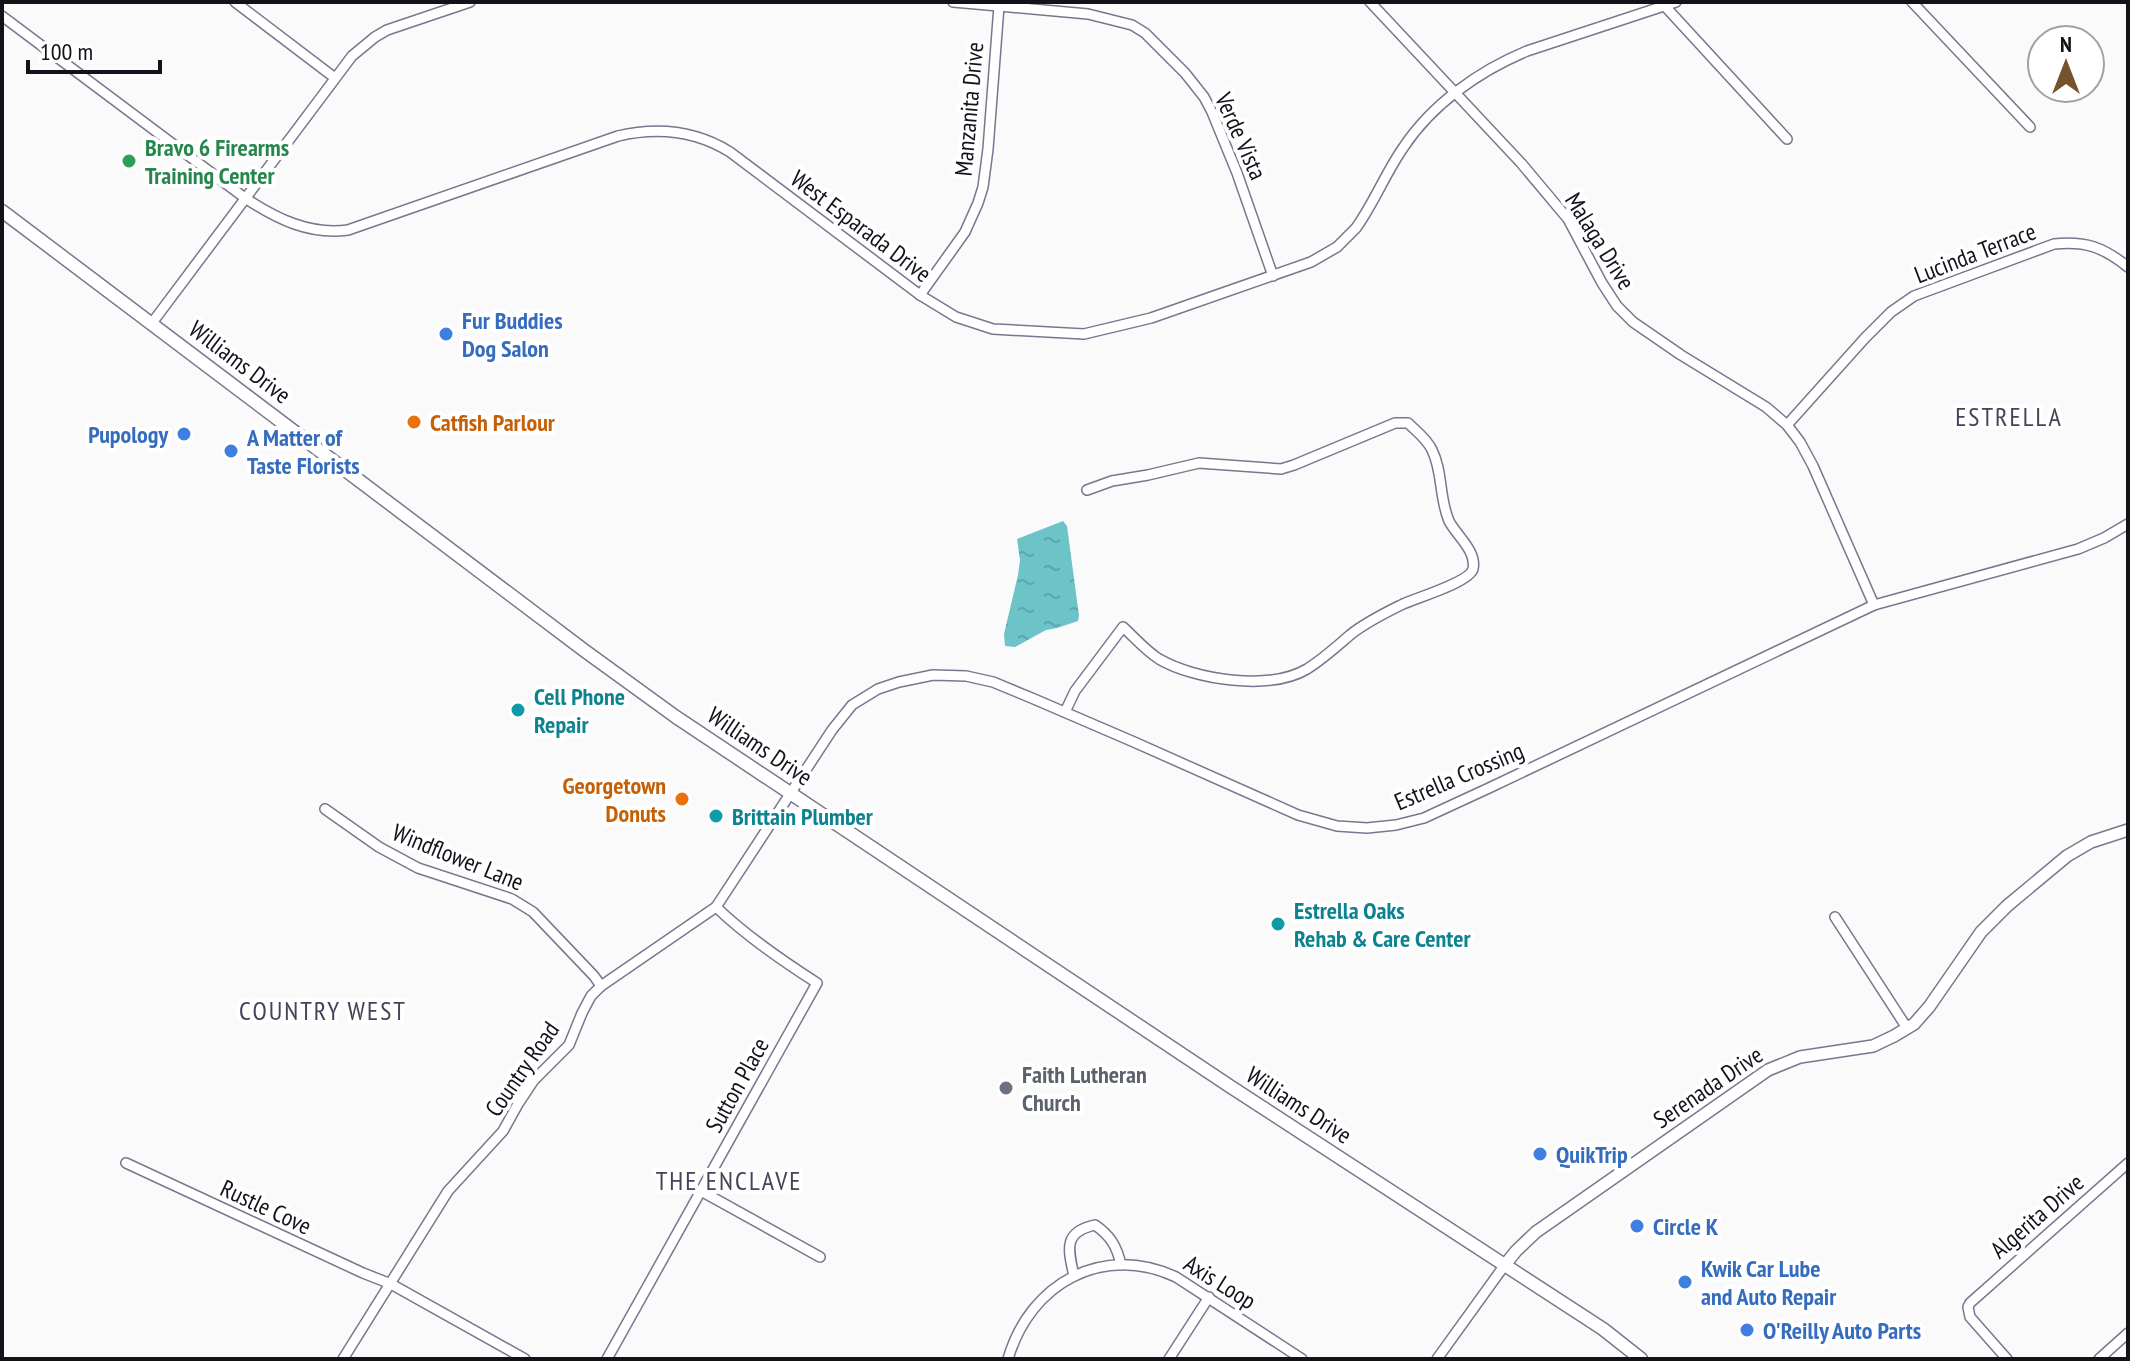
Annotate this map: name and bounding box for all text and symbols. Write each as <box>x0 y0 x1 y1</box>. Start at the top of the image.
scale bar <box>28 24 160 74</box>
north arrow <box>2026 24 2106 104</box>
text: N <box>2060 30 2072 58</box>
text: 100 m <box>40 36 93 67</box>
street label: Manzanita Drive <box>948 41 990 177</box>
street label: Verde Vista <box>1208 87 1274 184</box>
place label: Bravo 6 Firearms Training Center <box>145 132 289 191</box>
marker: Bravo 6 Firearms Training Center <box>120 152 138 170</box>
street label: West Esparada Drive <box>784 163 938 289</box>
street label: Malaga Drive <box>1558 187 1642 295</box>
street label: Lucinda Terrace <box>1910 216 2040 290</box>
place label: Fur Buddies Dog Salon <box>462 305 563 364</box>
street label: Williams Drive <box>183 314 297 410</box>
marker: Fur Buddies Dog Salon <box>437 325 455 343</box>
district label: ESTRELLA <box>1955 400 2063 433</box>
place label: Catfish Parlour <box>430 407 556 438</box>
marker: Catfish Parlour <box>405 413 423 431</box>
place label: Pupology <box>88 419 168 450</box>
place label: A Matter of Taste Florists <box>246 422 360 481</box>
marker: Pupology <box>175 425 193 443</box>
marker: A Matter of Taste Florists <box>222 442 240 460</box>
place label: Cell Phone Repair <box>534 681 625 740</box>
street label: Williams Drive <box>702 700 818 792</box>
marker: Cell Phone Repair <box>509 701 527 719</box>
street label: Estrella Crossing <box>1390 735 1528 817</box>
place label: Georgetown Donuts <box>562 770 666 829</box>
marker: Georgetown Donuts <box>673 790 691 808</box>
place label: Brittain Plumber <box>732 801 874 832</box>
marker: Brittain Plumber <box>707 807 725 825</box>
street label: Windflower Lane <box>388 817 528 897</box>
place label: Estrella Oaks Rehab & Care Center <box>1294 895 1472 954</box>
marker: Estrella Oaks Rehab & Care Center <box>1269 915 1287 933</box>
district label: COUNTRY WEST <box>239 994 407 1027</box>
street label: Country Road <box>478 1015 566 1123</box>
street label: Sutton Place <box>698 1032 776 1138</box>
street label: Serenada Drive <box>1647 1039 1769 1135</box>
place label: Faith Lutheran Church <box>1022 1059 1147 1118</box>
street label: Williams Drive <box>1240 1059 1358 1151</box>
marker: Faith Lutheran Church <box>997 1079 1015 1097</box>
place label: QuikTrip <box>1556 1139 1628 1170</box>
marker: QuikTrip <box>1531 1145 1549 1163</box>
district label: THE ENCLAVE <box>656 1164 802 1197</box>
street label: Algerita Drive <box>1984 1167 2090 1265</box>
street label: Rustle Cove <box>216 1172 316 1242</box>
place label: Circle K <box>1653 1211 1719 1242</box>
marker: Circle K <box>1628 1217 1646 1235</box>
street label: Axis Loop <box>1178 1248 1262 1316</box>
place label: Kwik Car Lube and Auto Repair <box>1701 1253 1837 1312</box>
marker: Kwik Car Lube and Auto Repair <box>1676 1273 1694 1291</box>
place label: O'Reilly Auto Parts <box>1763 1315 1921 1346</box>
marker: O'Reilly Auto Parts <box>1738 1321 1756 1339</box>

